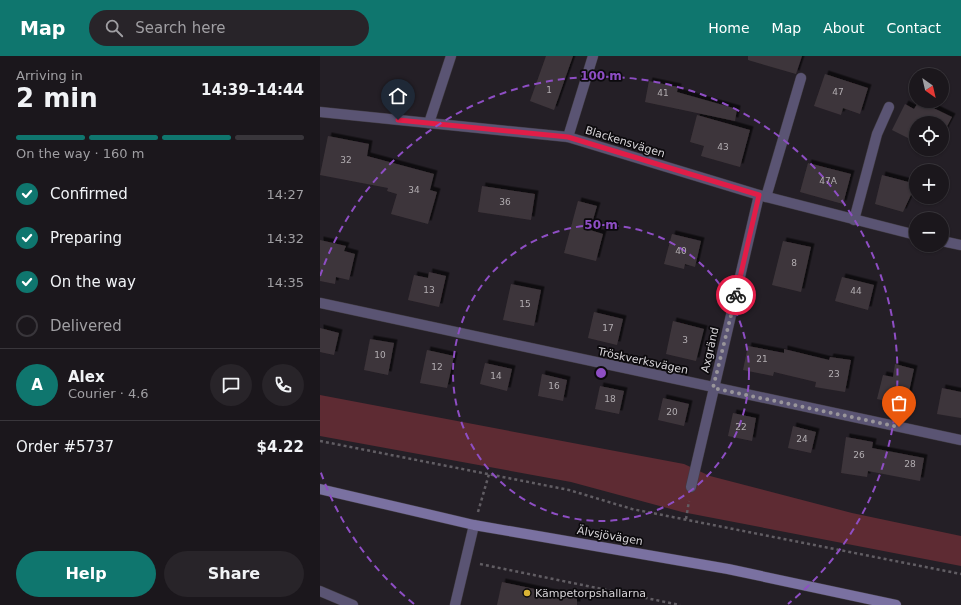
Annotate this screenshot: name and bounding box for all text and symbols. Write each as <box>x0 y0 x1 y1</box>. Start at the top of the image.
search box <box>89 10 369 46</box>
text: Map <box>20 17 65 39</box>
icon: search <box>103 17 125 39</box>
text: Search here <box>135 19 225 37</box>
text: Home <box>708 20 750 36</box>
text: Map <box>772 20 801 36</box>
text: About <box>823 20 865 36</box>
text: Contact <box>887 20 941 36</box>
text: Arriving in <box>16 68 83 83</box>
north arrow <box>909 68 949 108</box>
map controls <box>909 68 949 252</box>
text: 100 m <box>580 69 622 83</box>
pin <box>381 79 415 120</box>
text: 14:39–14:44 <box>201 81 304 99</box>
text: 2 min <box>16 83 98 113</box>
icon: home <box>387 85 409 107</box>
house number: 1 <box>546 85 552 95</box>
house number: 47 <box>832 87 844 97</box>
house number: 41 <box>657 88 669 98</box>
button: locate <box>909 116 949 156</box>
street label: Blackensvägen <box>584 124 667 160</box>
house number: 43 <box>717 142 729 152</box>
text: On the way · 160 m <box>16 146 144 161</box>
house number: 32 <box>340 155 352 165</box>
button: + <box>909 164 949 204</box>
house number: 47A <box>819 176 838 186</box>
icon: check <box>16 183 38 205</box>
text: Confirmed <box>50 185 128 203</box>
house number: 34 <box>408 185 420 195</box>
text: 14:27 <box>267 187 304 202</box>
house number: 36 <box>499 197 511 207</box>
button: − <box>909 212 949 252</box>
text: 50 m <box>584 218 618 232</box>
icon: check <box>16 227 38 249</box>
text: Preparing <box>50 229 122 247</box>
text: 14:32 <box>267 231 304 246</box>
house number: 40 <box>675 246 687 256</box>
house number: 8 <box>791 258 797 268</box>
icon: check <box>16 271 38 293</box>
text: On the way <box>50 273 136 291</box>
text: 14:35 <box>267 275 304 290</box>
courier <box>716 275 756 315</box>
icon: bike <box>725 284 747 306</box>
house number: 13 <box>423 285 435 295</box>
house number: 44 <box>850 286 862 296</box>
house number: 15 <box>519 299 531 309</box>
text: Delivered <box>50 317 122 335</box>
house number: 17 <box>602 323 614 333</box>
street label: Axgränd <box>698 326 722 374</box>
house number: 3 <box>682 335 688 345</box>
street label: Tröskverksvägen <box>596 345 689 377</box>
house number: 10 <box>374 350 386 360</box>
house number: 21 <box>756 354 768 364</box>
house number: 12 <box>431 362 443 372</box>
button: chat <box>210 364 252 406</box>
button: phone <box>262 364 304 406</box>
centre of rings <box>594 366 608 380</box>
text: Alex <box>68 368 105 386</box>
house number: 23 <box>828 369 840 379</box>
house number: 14 <box>490 371 502 381</box>
text: A <box>31 376 43 394</box>
house number: 16 <box>548 381 560 391</box>
text: Courier · 4.6 <box>68 386 149 401</box>
pin <box>882 386 916 427</box>
icon: bag <box>888 392 910 414</box>
house number: 18 <box>604 394 616 404</box>
house number: 20 <box>666 407 678 417</box>
house number: 22 <box>735 422 747 432</box>
house number: 24 <box>796 434 808 444</box>
text: Order #5737 <box>16 438 114 456</box>
text: $4.22 <box>257 438 304 456</box>
house number: 26 <box>853 450 865 460</box>
house number: 28 <box>904 459 916 469</box>
street label: Älvsjövägen <box>576 524 644 548</box>
button: Help <box>16 551 156 597</box>
button: Share <box>164 551 304 597</box>
place label: Kämpetorpshallarna <box>535 587 646 600</box>
marker: Kämpetorpshallarna <box>522 588 532 598</box>

